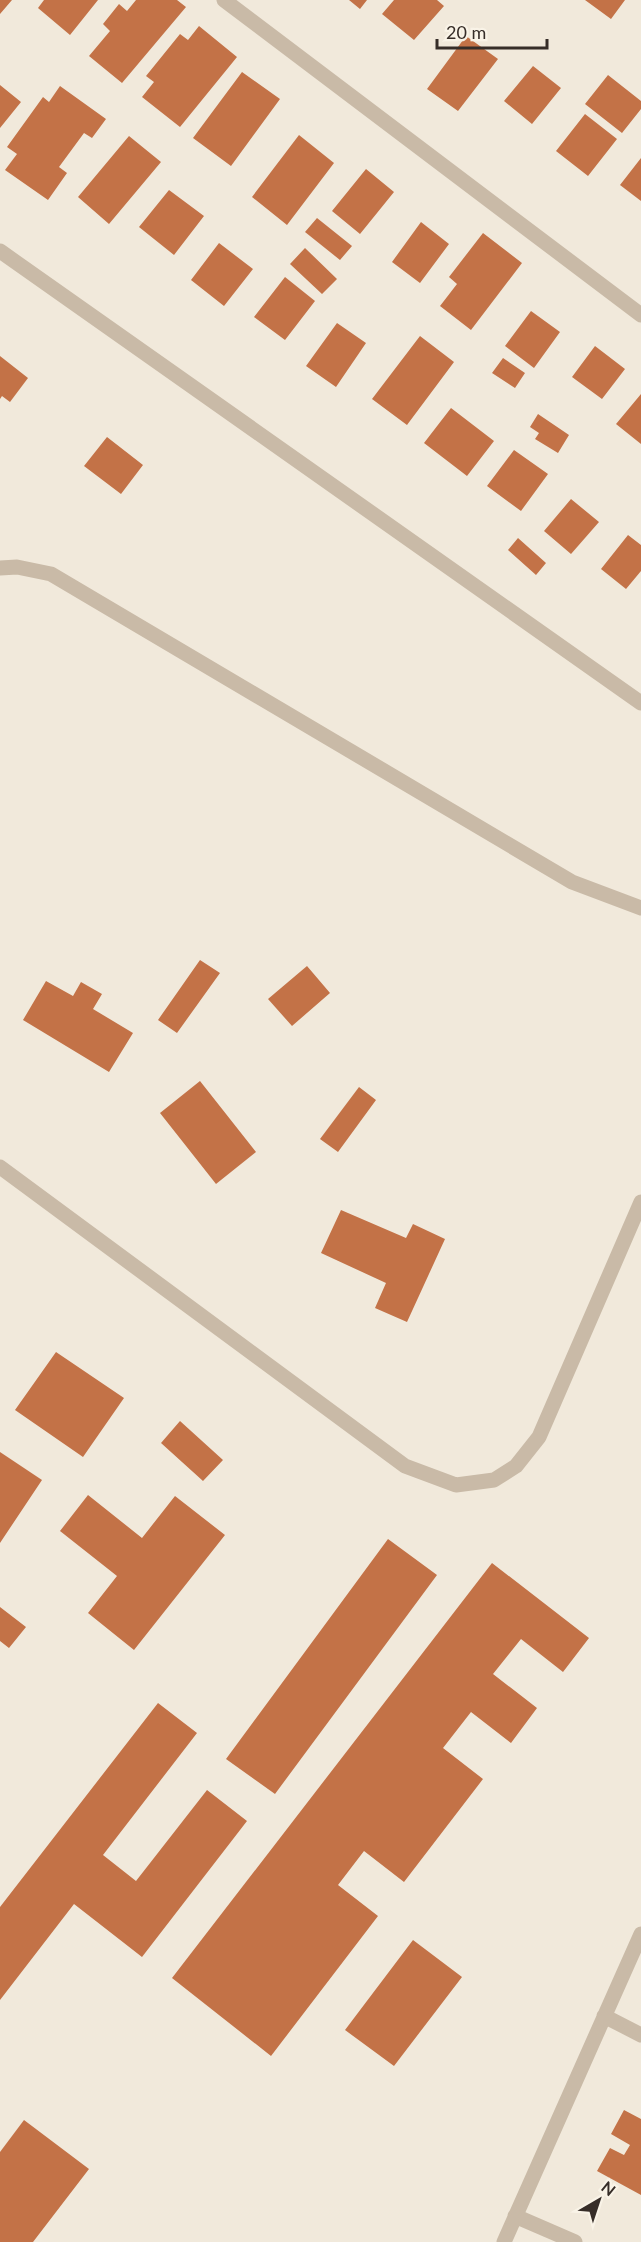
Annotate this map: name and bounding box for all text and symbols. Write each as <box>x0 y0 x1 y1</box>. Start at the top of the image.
scale bar <box>437 12 546 50</box>
text: 20 m <box>446 21 486 43</box>
north arrow <box>569 2170 629 2230</box>
text: N <box>598 2177 620 2199</box>

